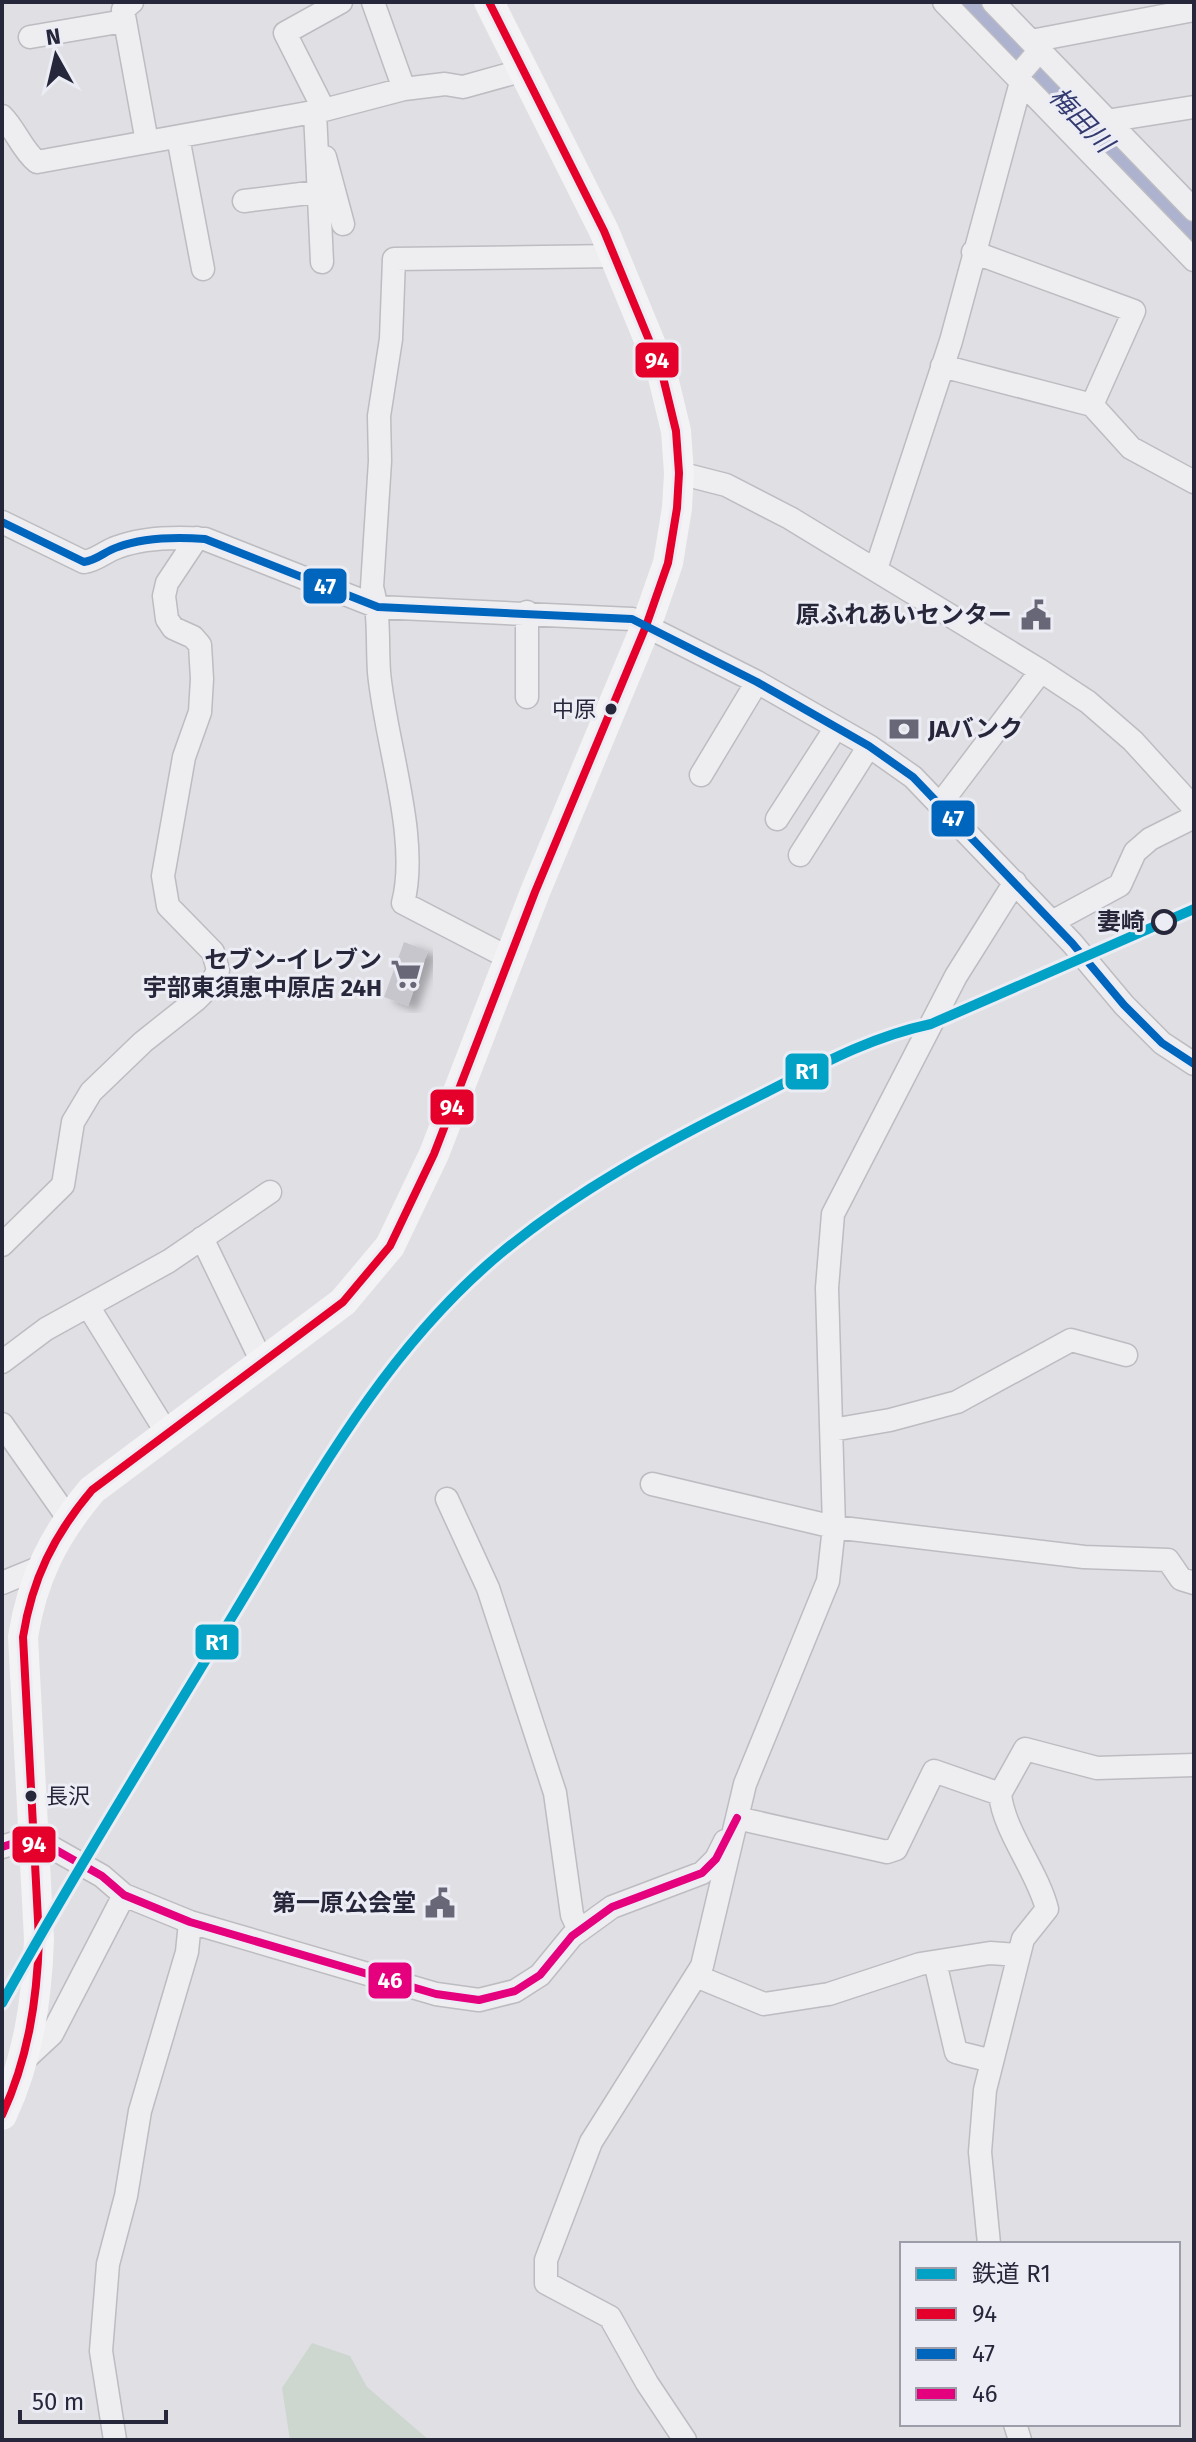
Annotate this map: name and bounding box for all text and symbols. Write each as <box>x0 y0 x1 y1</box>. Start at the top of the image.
north arrow <box>16 16 96 96</box>
text: N <box>44 22 62 51</box>
water label: 梅田川 <box>1043 81 1121 161</box>
line badge: 94 <box>634 341 680 379</box>
text: 94 <box>645 347 669 374</box>
line badge: 47 <box>302 567 348 605</box>
text: 47 <box>314 573 336 600</box>
public building icon: 原ふれあいセンター <box>1019 598 1053 632</box>
place label: 原ふれあいセンター <box>796 601 1012 629</box>
place label: 中原 <box>552 696 596 723</box>
marker: 中原 <box>603 701 619 717</box>
bank icon: JAバンク <box>887 712 921 746</box>
place label: JAバンク <box>927 715 1023 743</box>
line badge: 47 <box>930 799 976 838</box>
text: 47 <box>942 805 964 832</box>
place label: 妻崎 <box>1097 908 1145 936</box>
marker: 妻崎 <box>1152 910 1176 934</box>
place label: セブン-イレブン 宇部東須恵中原店 24H <box>143 946 382 1002</box>
supermarket icon: セブン-イレブン 宇部東須恵中原店 24H <box>389 957 423 991</box>
line badge: R1 <box>784 1052 830 1091</box>
text: R1 <box>795 1058 819 1085</box>
line badge: 94 <box>429 1088 475 1126</box>
text: 94 <box>440 1094 464 1121</box>
line badge: R1 <box>194 1623 240 1661</box>
text: R1 <box>205 1629 229 1656</box>
place label: 長沢 <box>46 1783 90 1810</box>
marker: 長沢 <box>23 1788 39 1804</box>
line badge: 94 <box>11 1825 57 1864</box>
text: 94 <box>22 1831 46 1858</box>
public building icon: 第一原公会堂 <box>423 1886 457 1920</box>
place label: 第一原公会堂 <box>272 1889 416 1917</box>
line badge: 46 <box>367 1961 413 2000</box>
text: 46 <box>378 1967 402 1994</box>
legend <box>900 2242 1180 2426</box>
text: 鉄道 R1 <box>972 2260 1051 2288</box>
text: 94 <box>972 2300 997 2328</box>
text: 47 <box>972 2340 995 2368</box>
scale bar <box>20 2374 166 2424</box>
text: 46 <box>972 2380 998 2408</box>
text: 50 m <box>32 2388 84 2416</box>

